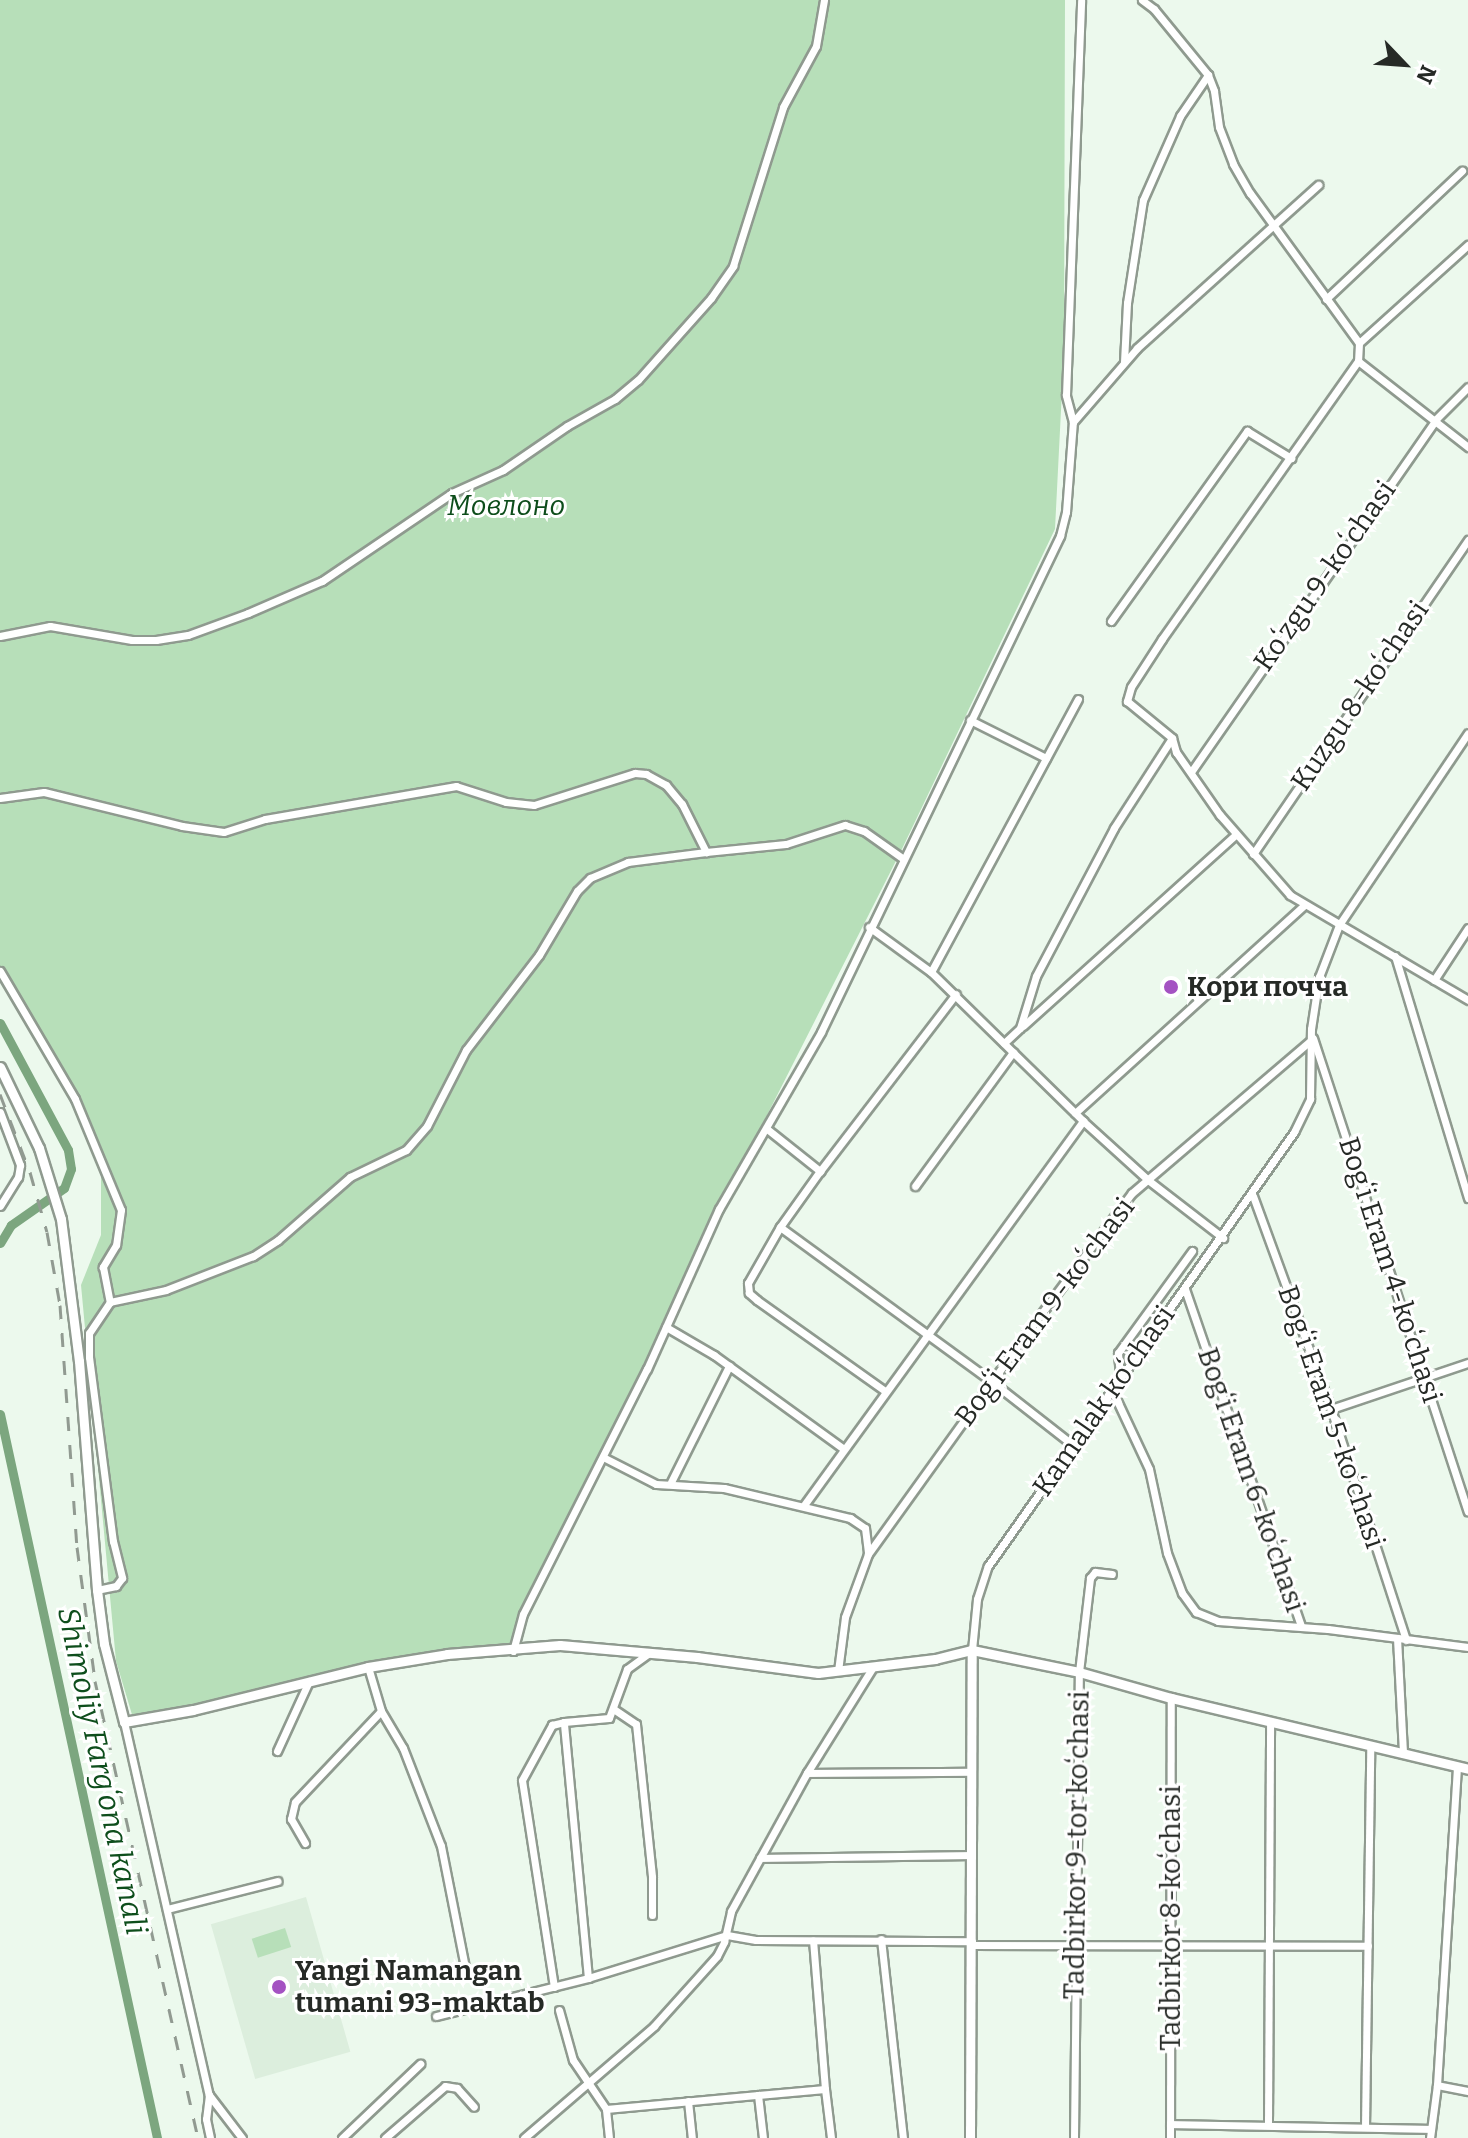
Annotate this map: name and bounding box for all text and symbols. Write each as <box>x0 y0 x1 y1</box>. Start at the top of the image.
north arrow <box>1364 24 1444 104</box>
text: N <box>1410 61 1442 88</box>
street label: Koʻzgu 9-koʻchasi <box>1247 475 1403 677</box>
park label: Мовлоно <box>447 489 565 523</box>
street label: Kuzgu 8-koʻchasi <box>1284 595 1436 797</box>
place label: Кори почча <box>1187 970 1348 1004</box>
marker: Кори почча <box>1162 978 1180 996</box>
street label: Bogʻi Eram 4-koʻchasi <box>1331 1133 1449 1407</box>
street label: Bogʻi Eram 9-koʻchasi <box>948 1191 1142 1433</box>
street label: Bogʻi Eram 5-koʻchasi <box>1270 1281 1392 1553</box>
street label: Kamalak koʻchasi <box>1026 1300 1182 1502</box>
street label: Bogʻi Eram 6-koʻchasi <box>1190 1344 1312 1616</box>
water label: Shimoliy Fargʻona kanali <box>50 1604 154 1938</box>
street label: Tadbirkor 9-tor koʻchasi <box>1058 1690 1096 2000</box>
street label: Tadbirkor 8-koʻchasi <box>1154 1785 1188 2051</box>
place label: Yangi Namangan tumani 93-maktab <box>295 1954 545 2020</box>
marker: Yangi Namangan tumani 93-maktab <box>270 1978 288 1996</box>

